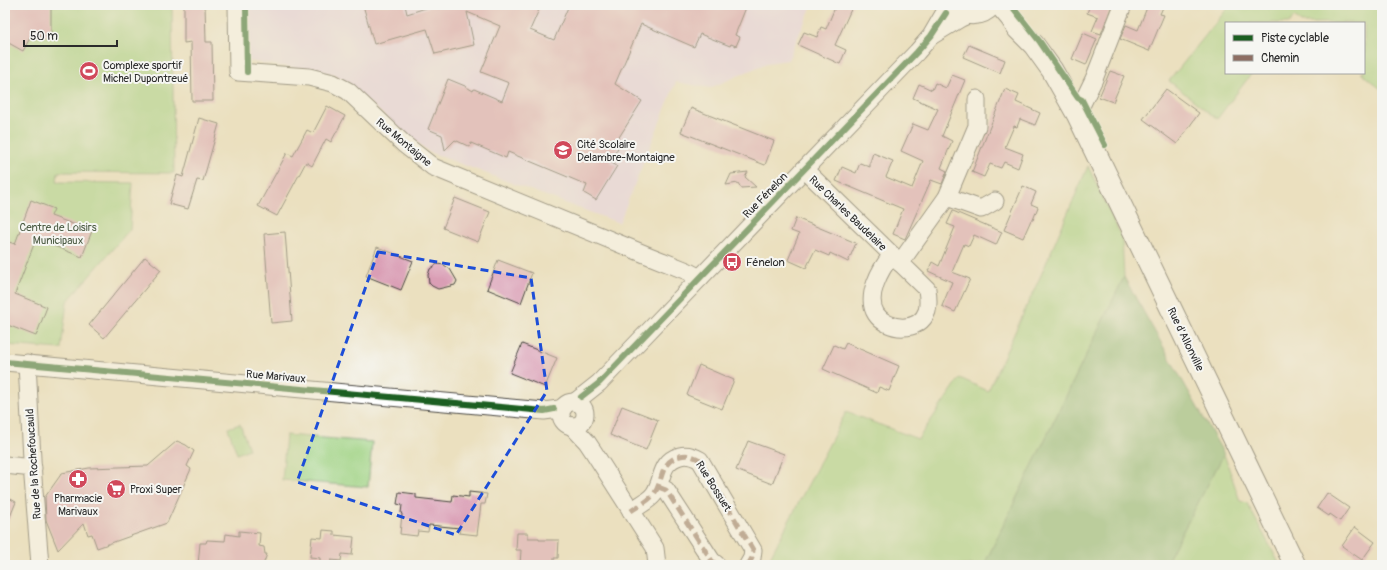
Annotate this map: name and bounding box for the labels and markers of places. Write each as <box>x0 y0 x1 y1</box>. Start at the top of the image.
place label: Complexe sportif Michel Dupontreué <box>103 59 188 85</box>
sports icon: Complexe sportif Michel Dupontreué <box>78 60 100 82</box>
place label: Cité Scolaire Delambre-Montaigne <box>577 138 675 164</box>
school or university icon: Cité Scolaire Delambre-Montaigne <box>552 139 574 161</box>
bus stop icon: Fénelon <box>721 251 743 273</box>
place label: Fénelon <box>746 256 785 269</box>
pharmacy icon: Pharmacie Marivaux <box>67 468 89 490</box>
supermarket icon: Proxi Super <box>105 478 127 500</box>
place label: Proxi Super <box>130 483 182 496</box>
place label: Pharmacie Marivaux <box>54 492 103 518</box>

